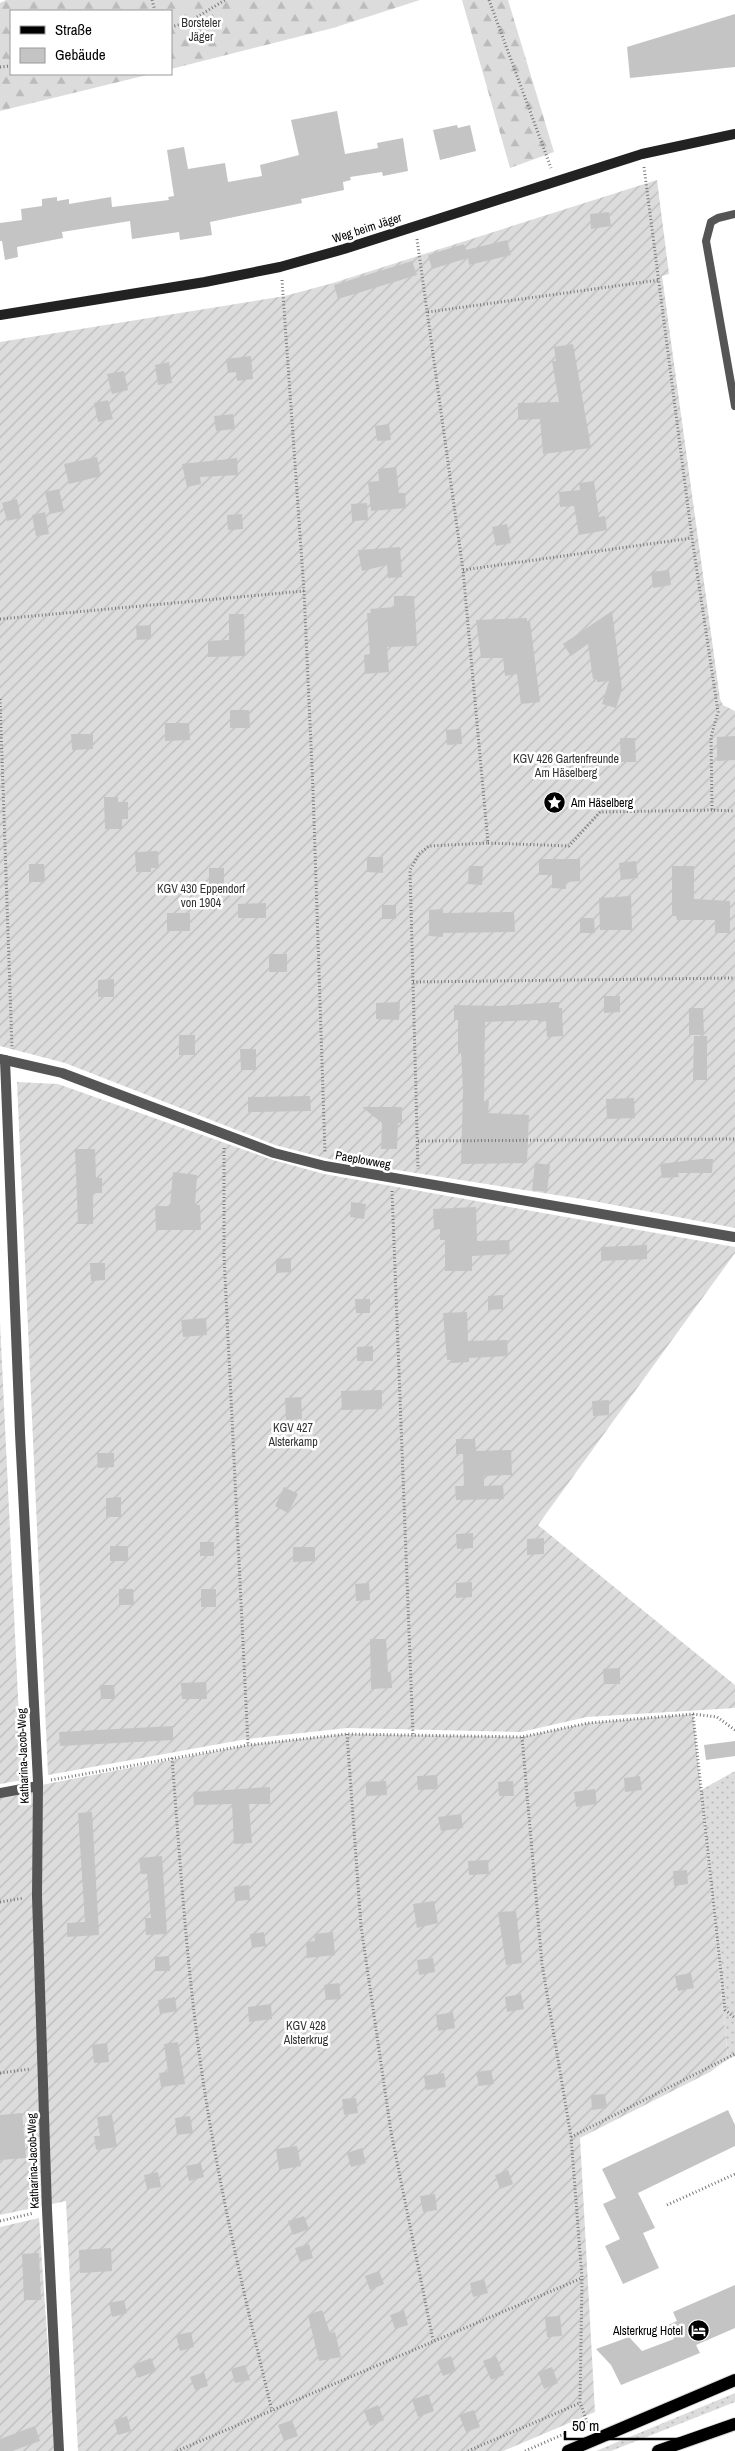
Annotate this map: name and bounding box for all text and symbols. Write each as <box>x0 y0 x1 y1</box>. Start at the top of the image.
legend <box>10 10 172 75</box>
park label: Borsteler Jäger <box>181 15 221 45</box>
text: Straße <box>55 19 92 40</box>
text: Gebäude <box>55 44 106 65</box>
street label: Weg beim Jäger <box>330 209 404 247</box>
park label: KGV 426 Gartenfreunde Am Häselberg <box>513 751 619 781</box>
place icon: Am Häselberg <box>543 791 567 815</box>
place label: Am Häselberg <box>570 795 634 811</box>
park label: KGV 430 Eppendorf von 1904 <box>157 881 245 911</box>
street label: Paeplowweg <box>334 1147 392 1173</box>
park label: KGV 427 Alsterkamp <box>267 1420 318 1450</box>
street label: Katharina-Jacob-Weg <box>13 1707 33 1804</box>
park label: KGV 428 Alsterkrug <box>283 2018 329 2048</box>
street label: Katharina-Jacob-Weg <box>23 2112 43 2209</box>
hotel icon: Alsterkrug Hotel <box>687 2319 711 2343</box>
place label: Alsterkrug Hotel <box>612 2323 683 2339</box>
scale bar <box>565 2408 704 2440</box>
text: 50 m <box>572 2415 599 2436</box>

